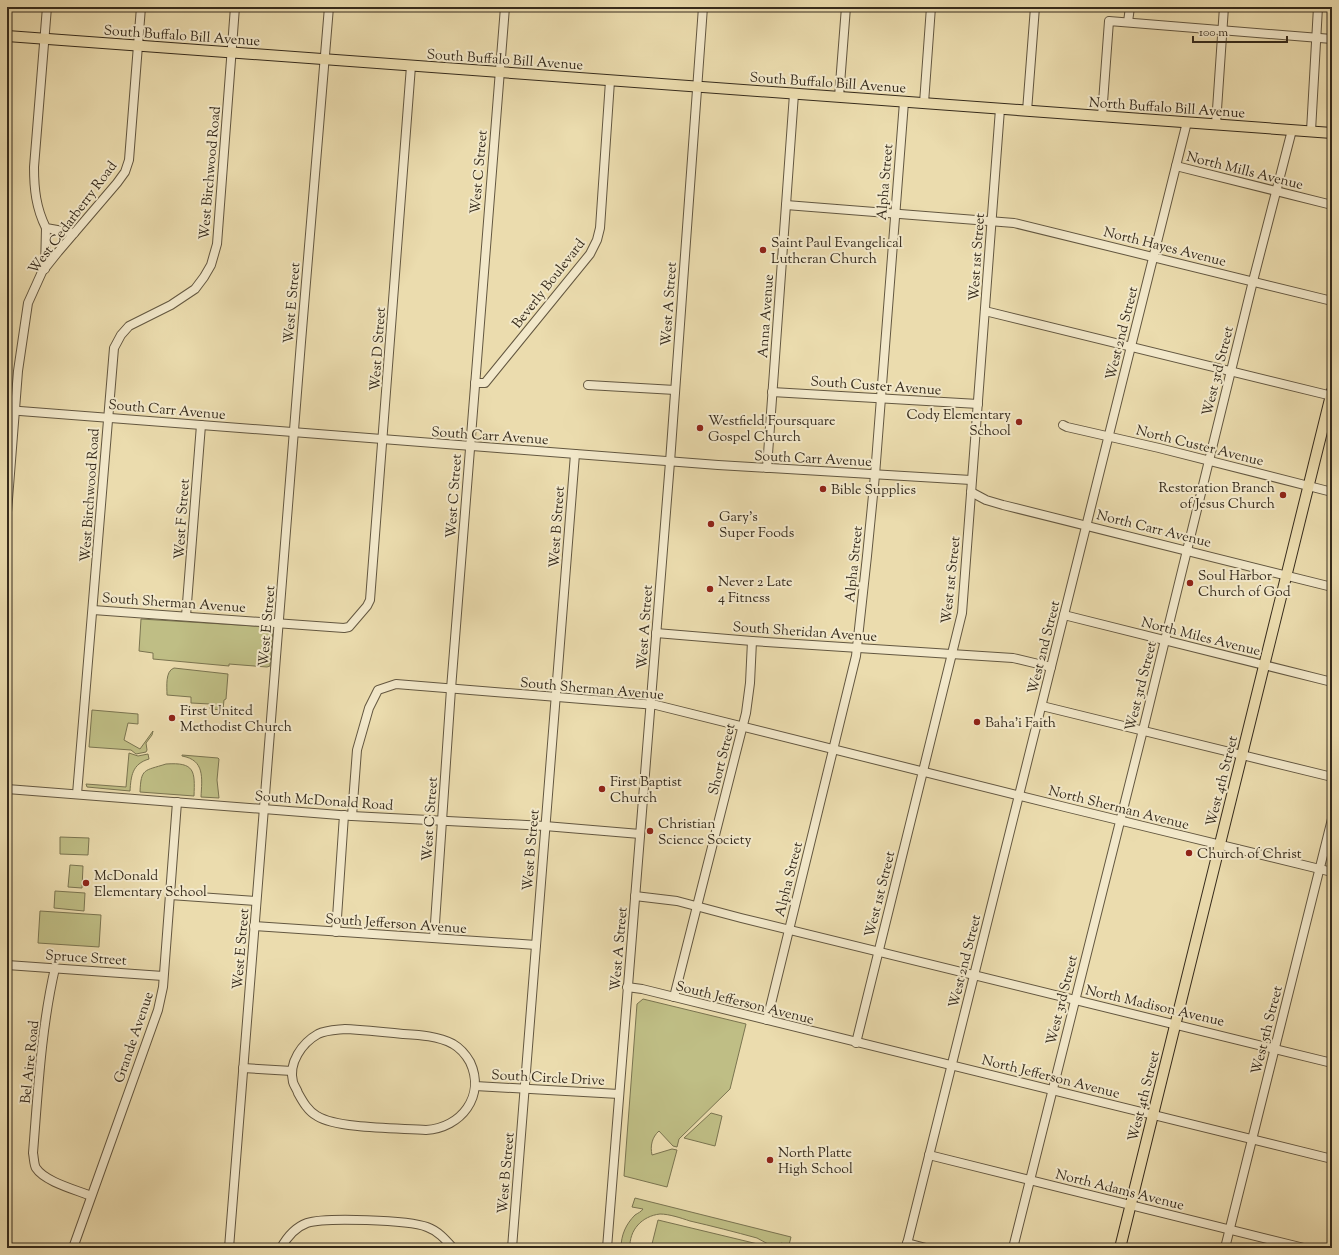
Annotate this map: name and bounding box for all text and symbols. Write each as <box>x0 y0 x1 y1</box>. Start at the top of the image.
scale bar <box>1193 18 1287 44</box>
street label: South Buffalo Bill Avenue <box>103 22 261 52</box>
text: 100 m <box>1199 24 1228 42</box>
street label: South Buffalo Bill Avenue <box>426 46 584 76</box>
street label: South Buffalo Bill Avenue <box>749 69 907 99</box>
street label: North Buffalo Bill Avenue <box>1088 94 1246 124</box>
street label: West Birchwood Road <box>195 105 227 241</box>
street label: West C Street <box>466 129 494 215</box>
street label: Alpha Street <box>873 143 899 221</box>
street label: North Mills Avenue <box>1184 148 1305 196</box>
street label: West Cedarberry Road <box>24 157 123 279</box>
street label: West 1st Street <box>965 212 991 302</box>
street label: North Hayes Avenue <box>1101 223 1228 273</box>
place label: Saint Paul Evangelical Lutheran Church <box>771 234 903 270</box>
street label: Beverly Boulevard <box>508 235 591 333</box>
marker: Saint Paul Evangelical Lutheran Church <box>758 245 768 255</box>
street label: West E Street <box>279 261 307 345</box>
street label: West A Street <box>657 261 683 347</box>
street label: Anna Avenue <box>754 273 780 359</box>
street label: West 2nd Street <box>1102 284 1144 382</box>
street label: West D Street <box>366 306 392 392</box>
street label: West 3rd Street <box>1198 324 1240 418</box>
street label: South Custer Avenue <box>810 372 942 402</box>
street label: South Carr Avenue <box>107 396 226 426</box>
place label: Cody Elementary School <box>907 406 1011 442</box>
place label: Westfield Foursquare Gospel Church <box>708 412 836 448</box>
marker: Cody Elementary School <box>1014 417 1024 427</box>
street label: North Custer Avenue <box>1134 421 1265 472</box>
street label: South Carr Avenue <box>430 423 549 451</box>
marker: Westfield Foursquare Gospel Church <box>695 423 705 433</box>
street label: West Birchwood Road <box>76 428 106 563</box>
street label: South Carr Avenue <box>754 447 872 473</box>
street label: West C Street <box>442 453 468 539</box>
street label: West F Street <box>170 478 196 560</box>
place label: Restoration Branch of Jesus Church <box>1159 479 1275 515</box>
place label: Bible Supplies <box>831 481 916 501</box>
marker: Bible Supplies <box>818 484 828 494</box>
street label: West B Street <box>545 485 571 569</box>
marker: Restoration Branch of Jesus Church <box>1278 490 1288 500</box>
street label: North Carr Avenue <box>1094 506 1213 554</box>
place label: Gary's Super Foods <box>719 508 794 544</box>
marker: Gary's Super Foods <box>706 519 716 529</box>
street label: Alpha Street <box>841 525 869 603</box>
street label: West 1st Street <box>937 535 967 625</box>
place label: Soul Harbor Church of God <box>1198 567 1291 603</box>
place label: Never 2 Late 4 Fitness <box>718 573 793 609</box>
marker: Soul Harbor Church of God <box>1185 578 1195 588</box>
street label: West E Street <box>254 584 282 668</box>
street label: West A Street <box>633 584 659 670</box>
marker: Never 2 Late 4 Fitness <box>705 584 715 594</box>
street label: South Sherman Avenue <box>101 589 247 619</box>
street label: West 2nd Street <box>1024 598 1066 696</box>
street label: North Miles Avenue <box>1139 613 1262 662</box>
street label: South Sheridan Avenue <box>732 618 878 648</box>
street label: West 3rd Street <box>1121 639 1163 733</box>
street label: South Sherman Avenue <box>519 674 665 706</box>
place label: First United Methodist Church <box>180 702 292 738</box>
marker: First United Methodist Church <box>167 713 177 723</box>
place label: Baha'i Faith <box>985 714 1056 734</box>
marker: Baha'i Faith <box>972 717 982 727</box>
street label: Short Street <box>704 721 742 797</box>
street label: West 4th Street <box>1202 734 1244 829</box>
place label: First Baptist Church <box>610 773 682 809</box>
street label: West C Street <box>418 776 444 862</box>
street label: North Sherman Avenue <box>1046 782 1191 836</box>
marker: First Baptist Church <box>597 784 607 794</box>
street label: South McDonald Road <box>254 787 394 817</box>
street label: West B Street <box>518 808 546 892</box>
place label: Christian Science Society <box>658 815 752 851</box>
marker: Christian Science Society <box>645 826 655 836</box>
street label: Alpha Street <box>771 840 809 919</box>
place label: Church of Christ <box>1197 845 1302 865</box>
marker: Church of Christ <box>1184 848 1194 858</box>
street label: West 1st Street <box>861 849 901 940</box>
place label: McDonald Elementary School <box>94 867 207 903</box>
marker: McDonald Elementary School <box>81 878 91 888</box>
street label: West A Street <box>606 906 634 992</box>
street label: West E Street <box>228 907 256 991</box>
street label: South Jefferson Avenue <box>324 910 467 940</box>
street label: West 2nd Street <box>945 912 987 1010</box>
street label: Spruce Street <box>45 946 127 972</box>
street label: West 3rd Street <box>1042 953 1084 1047</box>
street label: South Jefferson Avenue <box>673 977 816 1031</box>
street label: North Madison Avenue <box>1083 981 1226 1033</box>
street label: West 5th Street <box>1247 984 1289 1077</box>
street label: Grande Avenue <box>110 989 160 1086</box>
street label: Bel Aire Road <box>17 1019 45 1105</box>
street label: West 4th Street <box>1124 1049 1166 1144</box>
street label: North Jefferson Avenue <box>979 1051 1122 1105</box>
street label: South Circle Drive <box>491 1066 605 1092</box>
street label: West B Street <box>493 1131 521 1215</box>
place label: North Platte High School <box>778 1144 853 1180</box>
marker: North Platte High School <box>765 1155 775 1165</box>
street label: North Adams Avenue <box>1053 1165 1186 1217</box>

